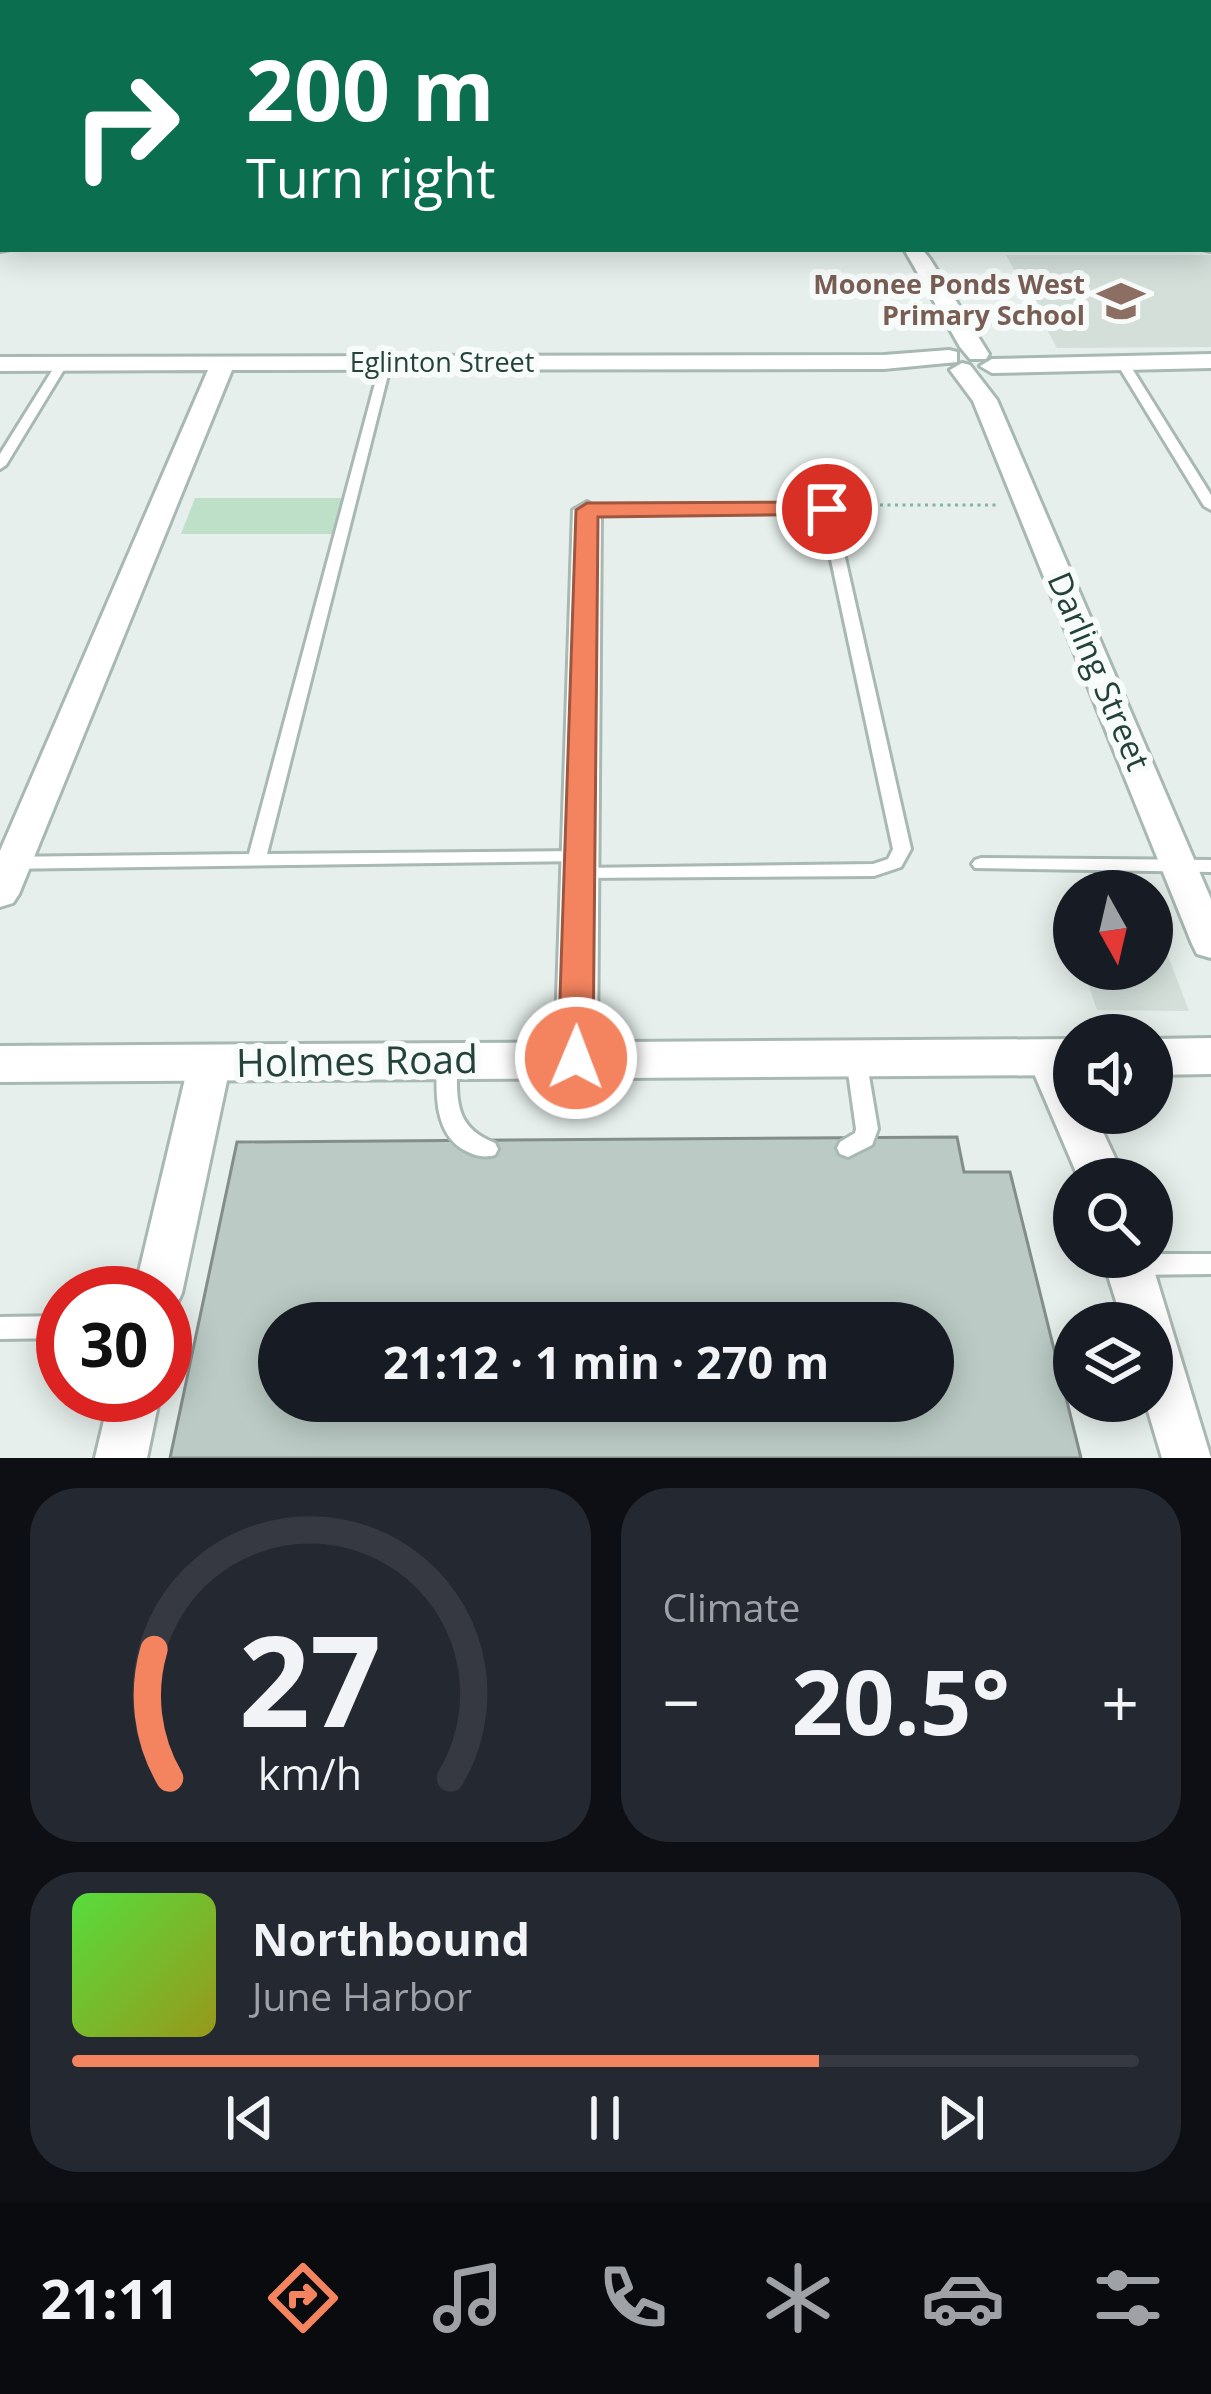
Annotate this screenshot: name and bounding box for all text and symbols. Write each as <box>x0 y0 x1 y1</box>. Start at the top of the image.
text: 200 m <box>246 31 494 146</box>
icon: right <box>48 48 204 204</box>
text: Turn right <box>246 140 495 214</box>
place label: Moonee Ponds West Primary School <box>813 265 1085 333</box>
school or university icon: Moonee Ponds West Primary School <box>1096 276 1146 326</box>
street label: Eglinton Street <box>350 343 534 380</box>
pin <box>776 458 878 560</box>
icon: arrive <box>794 476 860 542</box>
street label: Darling Street <box>1037 565 1161 777</box>
north arrow <box>1053 870 1173 990</box>
map controls <box>1053 870 1173 1422</box>
position arrow <box>513 995 639 1121</box>
button: sound <box>1053 1014 1173 1134</box>
street label: Holmes Road <box>236 1031 478 1088</box>
button: search <box>1053 1158 1173 1278</box>
speed limit sign: 30 <box>36 1266 192 1422</box>
button: layers <box>1053 1302 1173 1422</box>
text: 21:12 · 1 min · 270 m <box>383 1331 829 1392</box>
text: Climate <box>663 1580 800 1633</box>
text: 27 <box>239 1594 382 1764</box>
text: 20.5° <box>791 1639 1010 1761</box>
text: − <box>663 1656 700 1746</box>
text: + <box>1101 1656 1139 1746</box>
text: km/h <box>258 1744 362 1803</box>
text: Northbound <box>252 1908 530 1969</box>
text: June Harbor <box>252 1969 472 2022</box>
icon: previous <box>217 2085 283 2151</box>
icon: pause <box>572 2085 638 2151</box>
icon: next <box>928 2085 994 2151</box>
icon: directions <box>261 2256 345 2340</box>
icon: music <box>426 2256 510 2340</box>
icon: phone <box>591 2256 675 2340</box>
icon: climate <box>756 2256 840 2340</box>
icon: car <box>921 2256 1005 2340</box>
icon: filters <box>1086 2256 1170 2340</box>
text: 21:11 <box>41 2261 179 2335</box>

